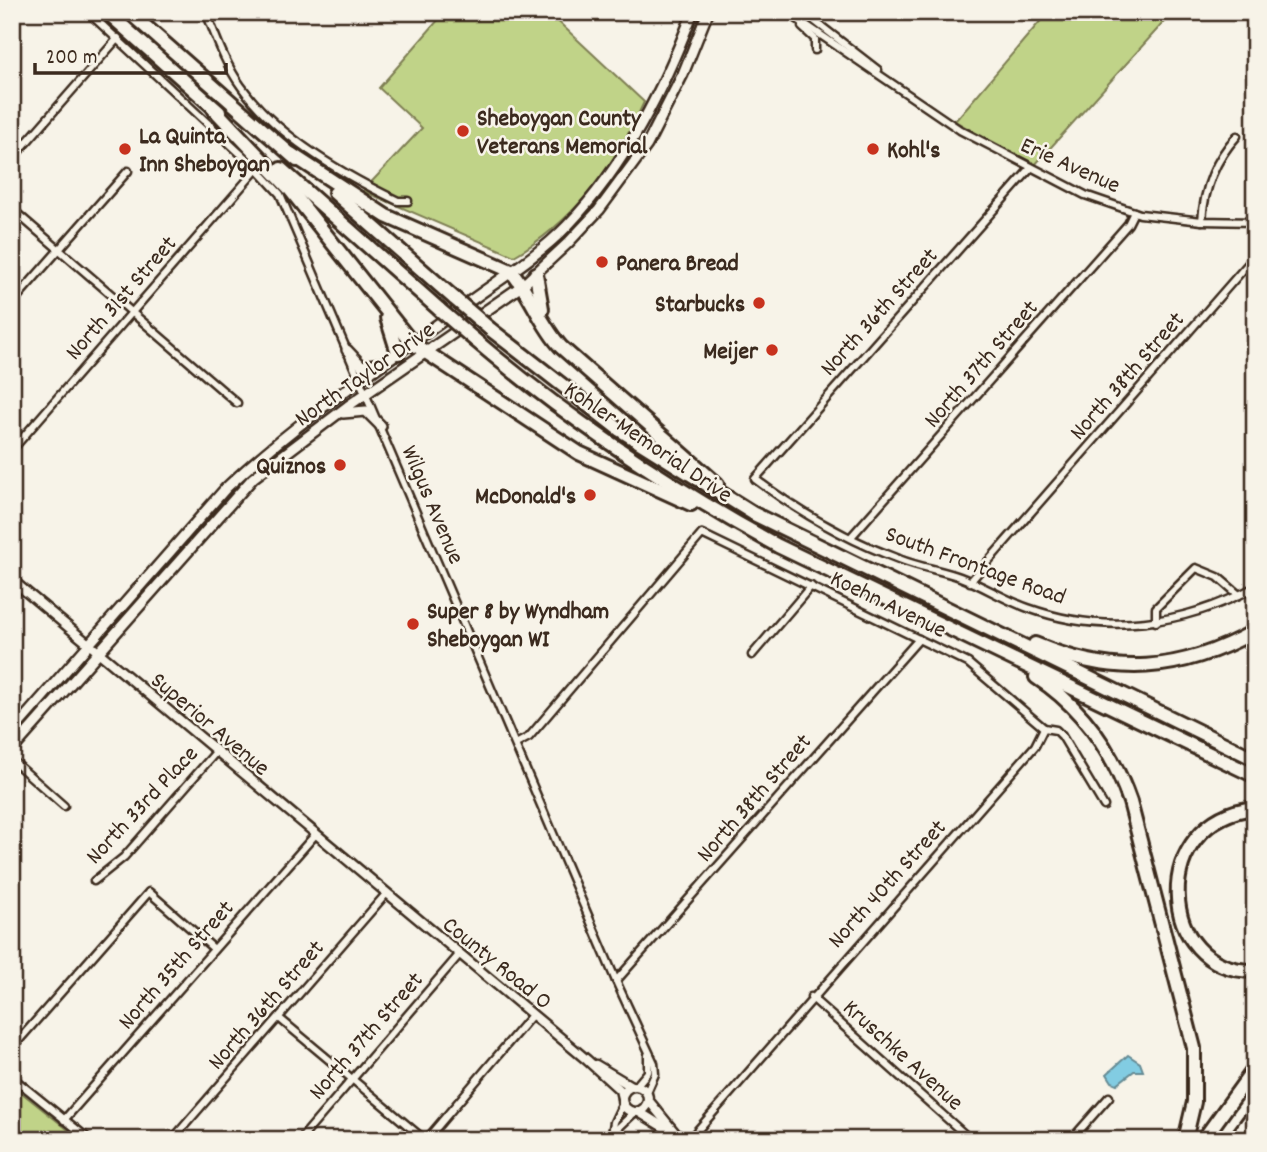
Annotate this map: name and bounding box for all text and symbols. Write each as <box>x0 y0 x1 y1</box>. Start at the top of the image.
scale bar <box>35 32 226 76</box>
text: 200 m <box>46 44 97 74</box>
place label: Sheboygan County Veterans Memorial <box>477 103 648 165</box>
place label: La Quinta Inn Sheboygan <box>139 121 270 183</box>
marker: Sheboygan County Veterans Memorial <box>455 123 471 139</box>
street label: Erie Avenue <box>1014 130 1125 204</box>
place label: Kohl's <box>887 135 940 169</box>
marker: La Quinta Inn Sheboygan <box>117 141 133 157</box>
marker: Kohl's <box>865 141 881 157</box>
street label: North 31st Street <box>58 229 186 369</box>
street label: North 36th Street <box>813 241 947 385</box>
place label: Panera Bread <box>616 248 739 282</box>
marker: Panera Bread <box>594 254 610 270</box>
place label: Starbucks <box>655 289 745 323</box>
street label: North 37th Street <box>917 293 1048 437</box>
marker: Starbucks <box>751 295 767 311</box>
street label: North 38th Street <box>1063 305 1194 449</box>
street label: North Taylor Drive <box>289 314 443 437</box>
place label: Meijer <box>703 336 759 370</box>
marker: Meijer <box>764 342 780 358</box>
street label: Kohler Memorial Drive <box>556 374 739 513</box>
street label: Wilgus Avenue <box>391 441 472 570</box>
place label: Quiznos <box>256 451 326 485</box>
marker: Quiznos <box>332 457 348 473</box>
place label: McDonald's <box>475 481 576 515</box>
marker: McDonald's <box>582 487 598 503</box>
street label: South Frontage Road <box>880 518 1070 615</box>
street label: Koehn Avenue <box>824 563 952 649</box>
place label: Super 8 by Wyndham Sheboygan WI <box>427 596 609 658</box>
marker: Super 8 by Wyndham Sheboygan WI <box>405 616 421 632</box>
street label: Superior Avenue <box>142 665 276 785</box>
street label: North 38th Street <box>690 727 821 871</box>
street label: North 33rd Place <box>79 739 207 873</box>
street label: North 40th Street <box>821 813 956 957</box>
street label: North 35th Street <box>111 893 243 1038</box>
street label: County Road O <box>434 910 558 1019</box>
street label: North 36th Street <box>201 933 334 1079</box>
street label: North 37th Street <box>302 965 433 1109</box>
street label: Kruschke Avenue <box>834 993 970 1120</box>

